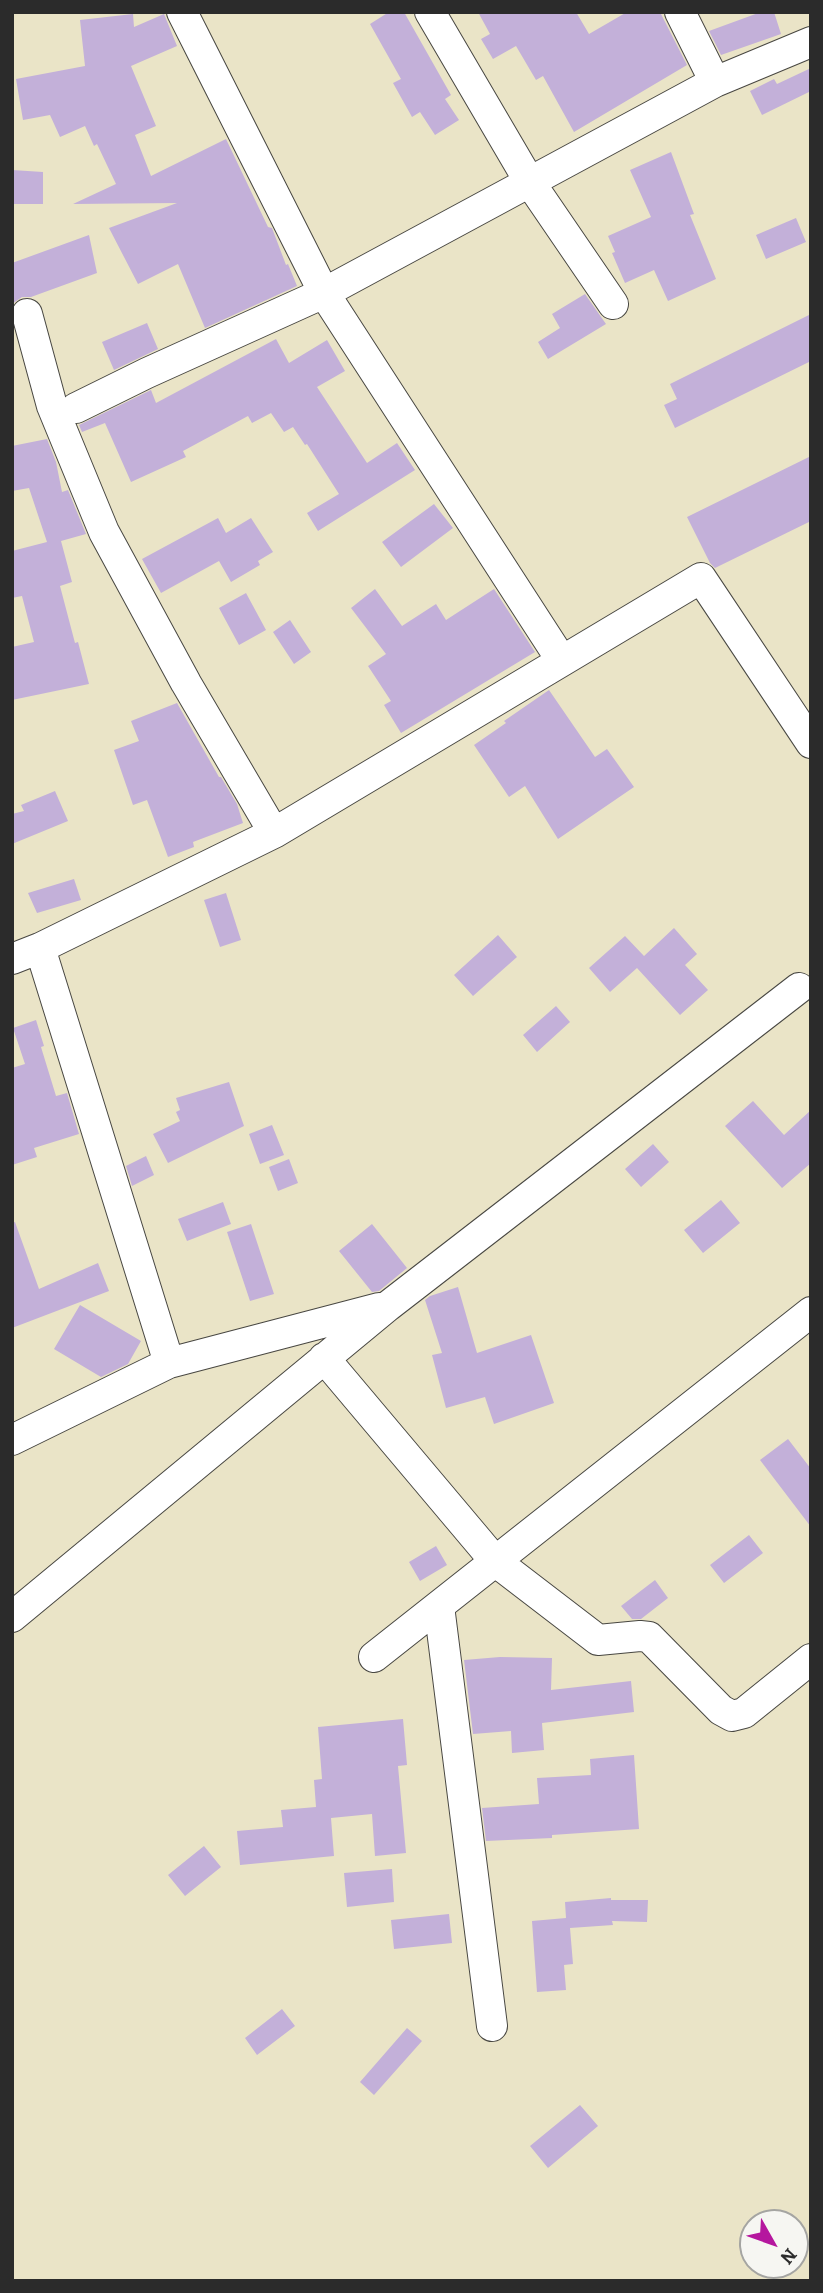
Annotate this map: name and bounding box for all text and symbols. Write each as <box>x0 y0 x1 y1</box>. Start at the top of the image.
north arrow <box>739 2209 809 2279</box>
text: N <box>774 2243 803 2270</box>

